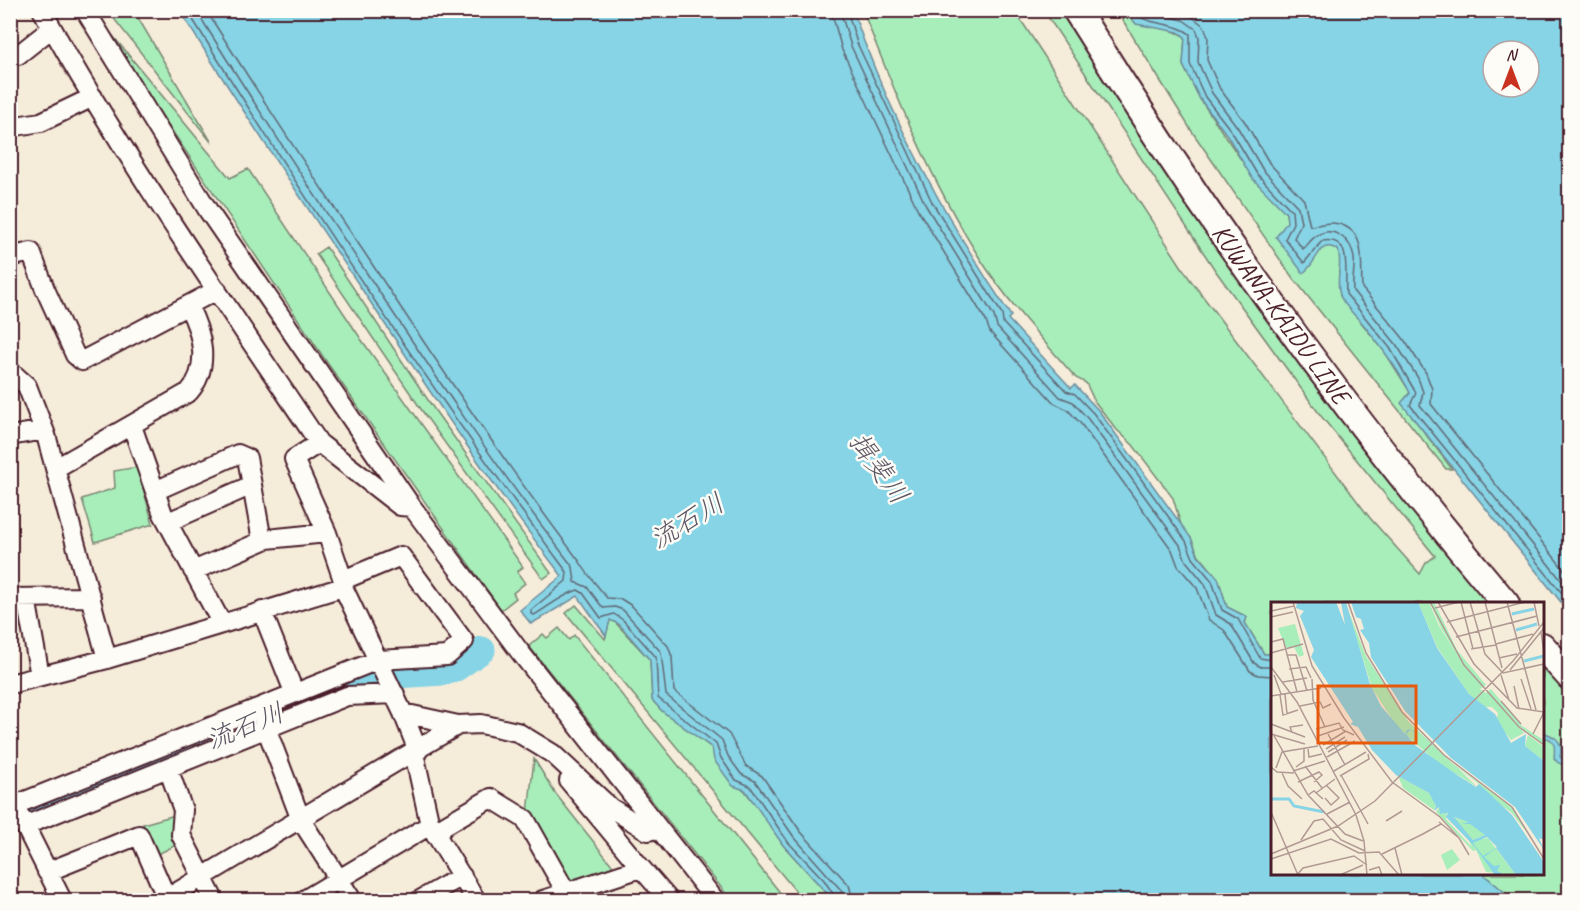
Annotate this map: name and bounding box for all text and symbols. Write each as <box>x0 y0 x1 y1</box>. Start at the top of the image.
north arrow <box>1481 39 1541 99</box>
text: N <box>1506 45 1519 65</box>
street label: KUWANA-KAIDU LINE <box>1205 218 1360 413</box>
water label: 揖斐川 <box>841 425 917 511</box>
water label: 流石川 <box>644 486 730 556</box>
inset map <box>1271 602 1544 875</box>
water label: 流石川 <box>201 695 289 757</box>

